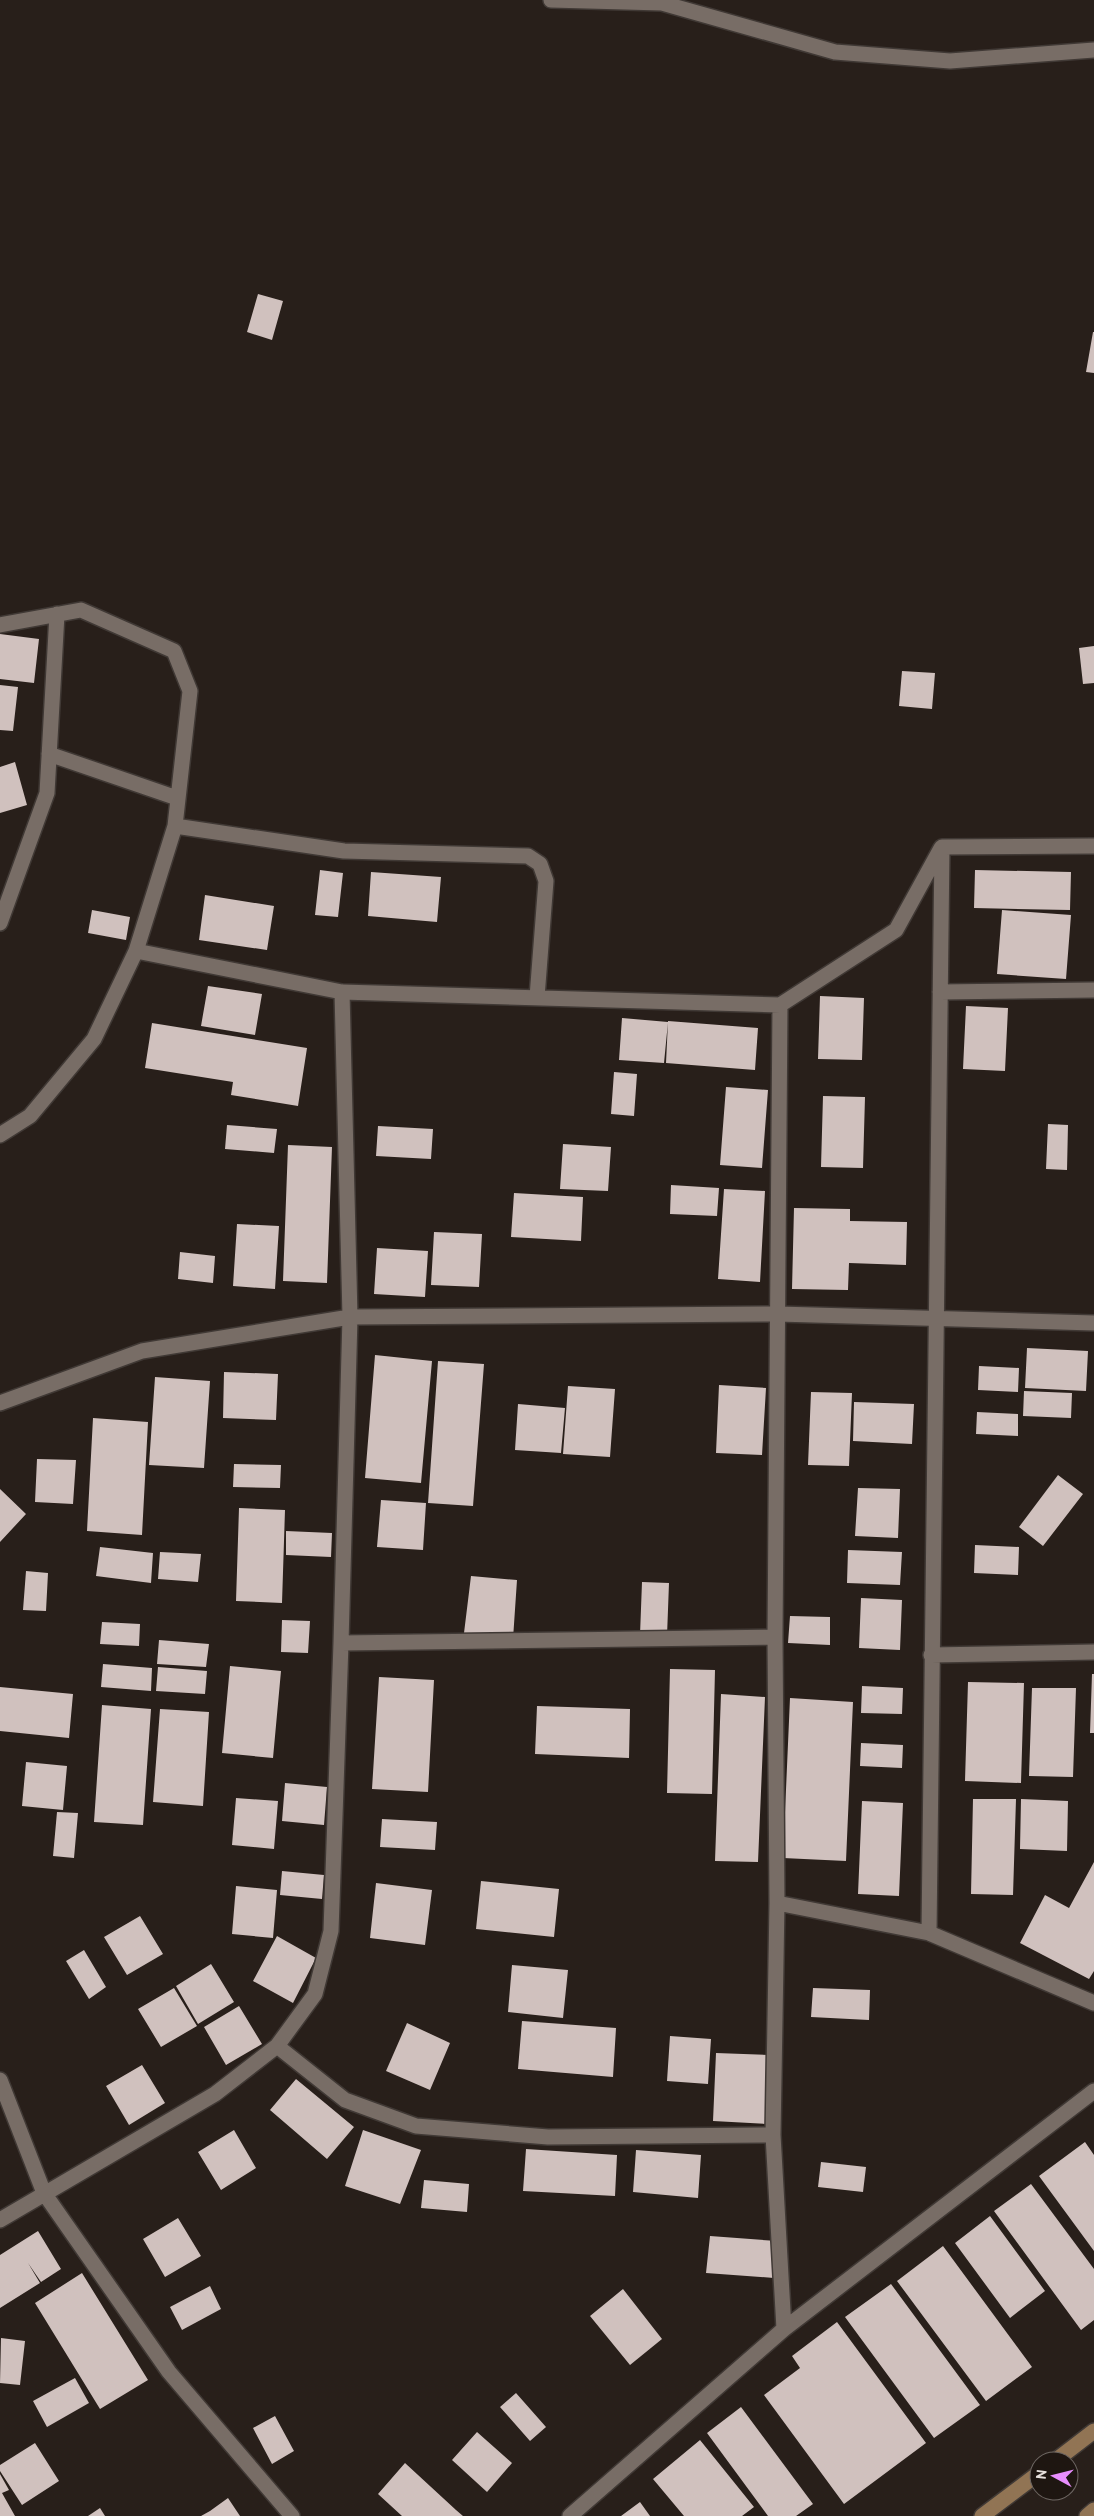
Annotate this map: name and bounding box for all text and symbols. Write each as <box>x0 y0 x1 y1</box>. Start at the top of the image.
north arrow <box>1029 2451 1079 2501</box>
text: N <box>1034 2469 1052 2481</box>

